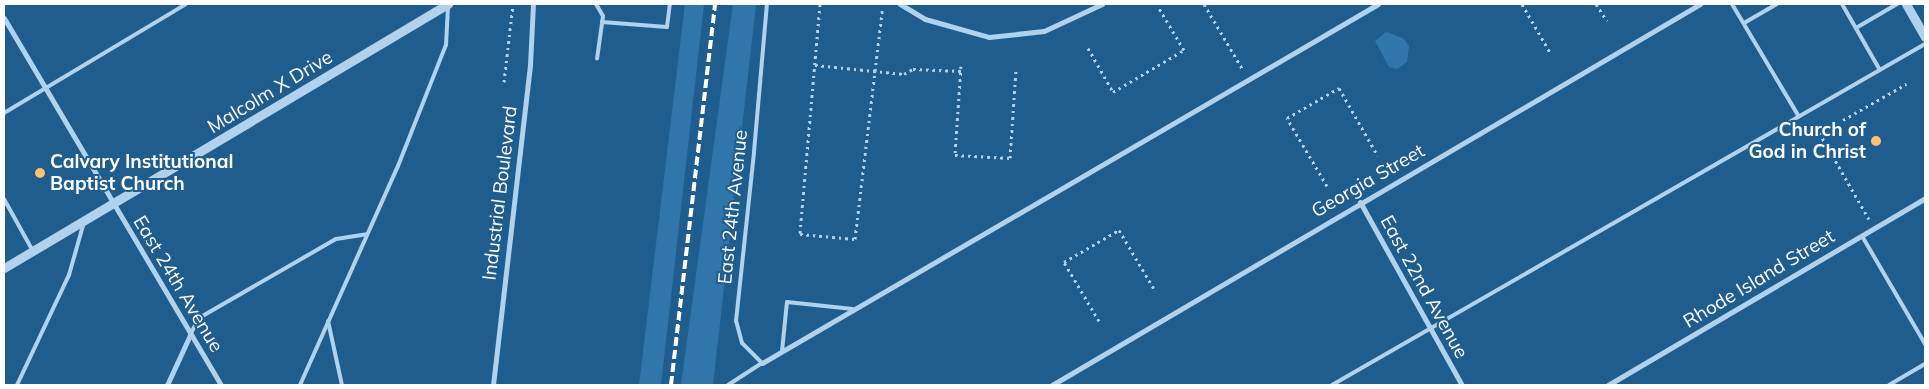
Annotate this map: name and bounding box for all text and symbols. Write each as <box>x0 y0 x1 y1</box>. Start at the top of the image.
street label: Malcolm X Drive <box>203 46 337 138</box>
street label: Industrial Boulevard <box>478 104 522 282</box>
place label: Church of God in Christ <box>1749 119 1866 163</box>
street label: East 24th Avenue <box>714 129 752 285</box>
marker: Church of God in Christ <box>1870 135 1882 147</box>
street label: Georgia Street <box>1307 139 1429 223</box>
place label: Calvary Institutional Baptist Church <box>50 151 233 195</box>
marker: Calvary Institutional Baptist Church <box>34 167 46 179</box>
street label: East 24th Avenue <box>128 212 228 356</box>
street label: East 22nd Avenue <box>1375 212 1473 362</box>
street label: Rhode Island Street <box>1679 225 1839 333</box>

